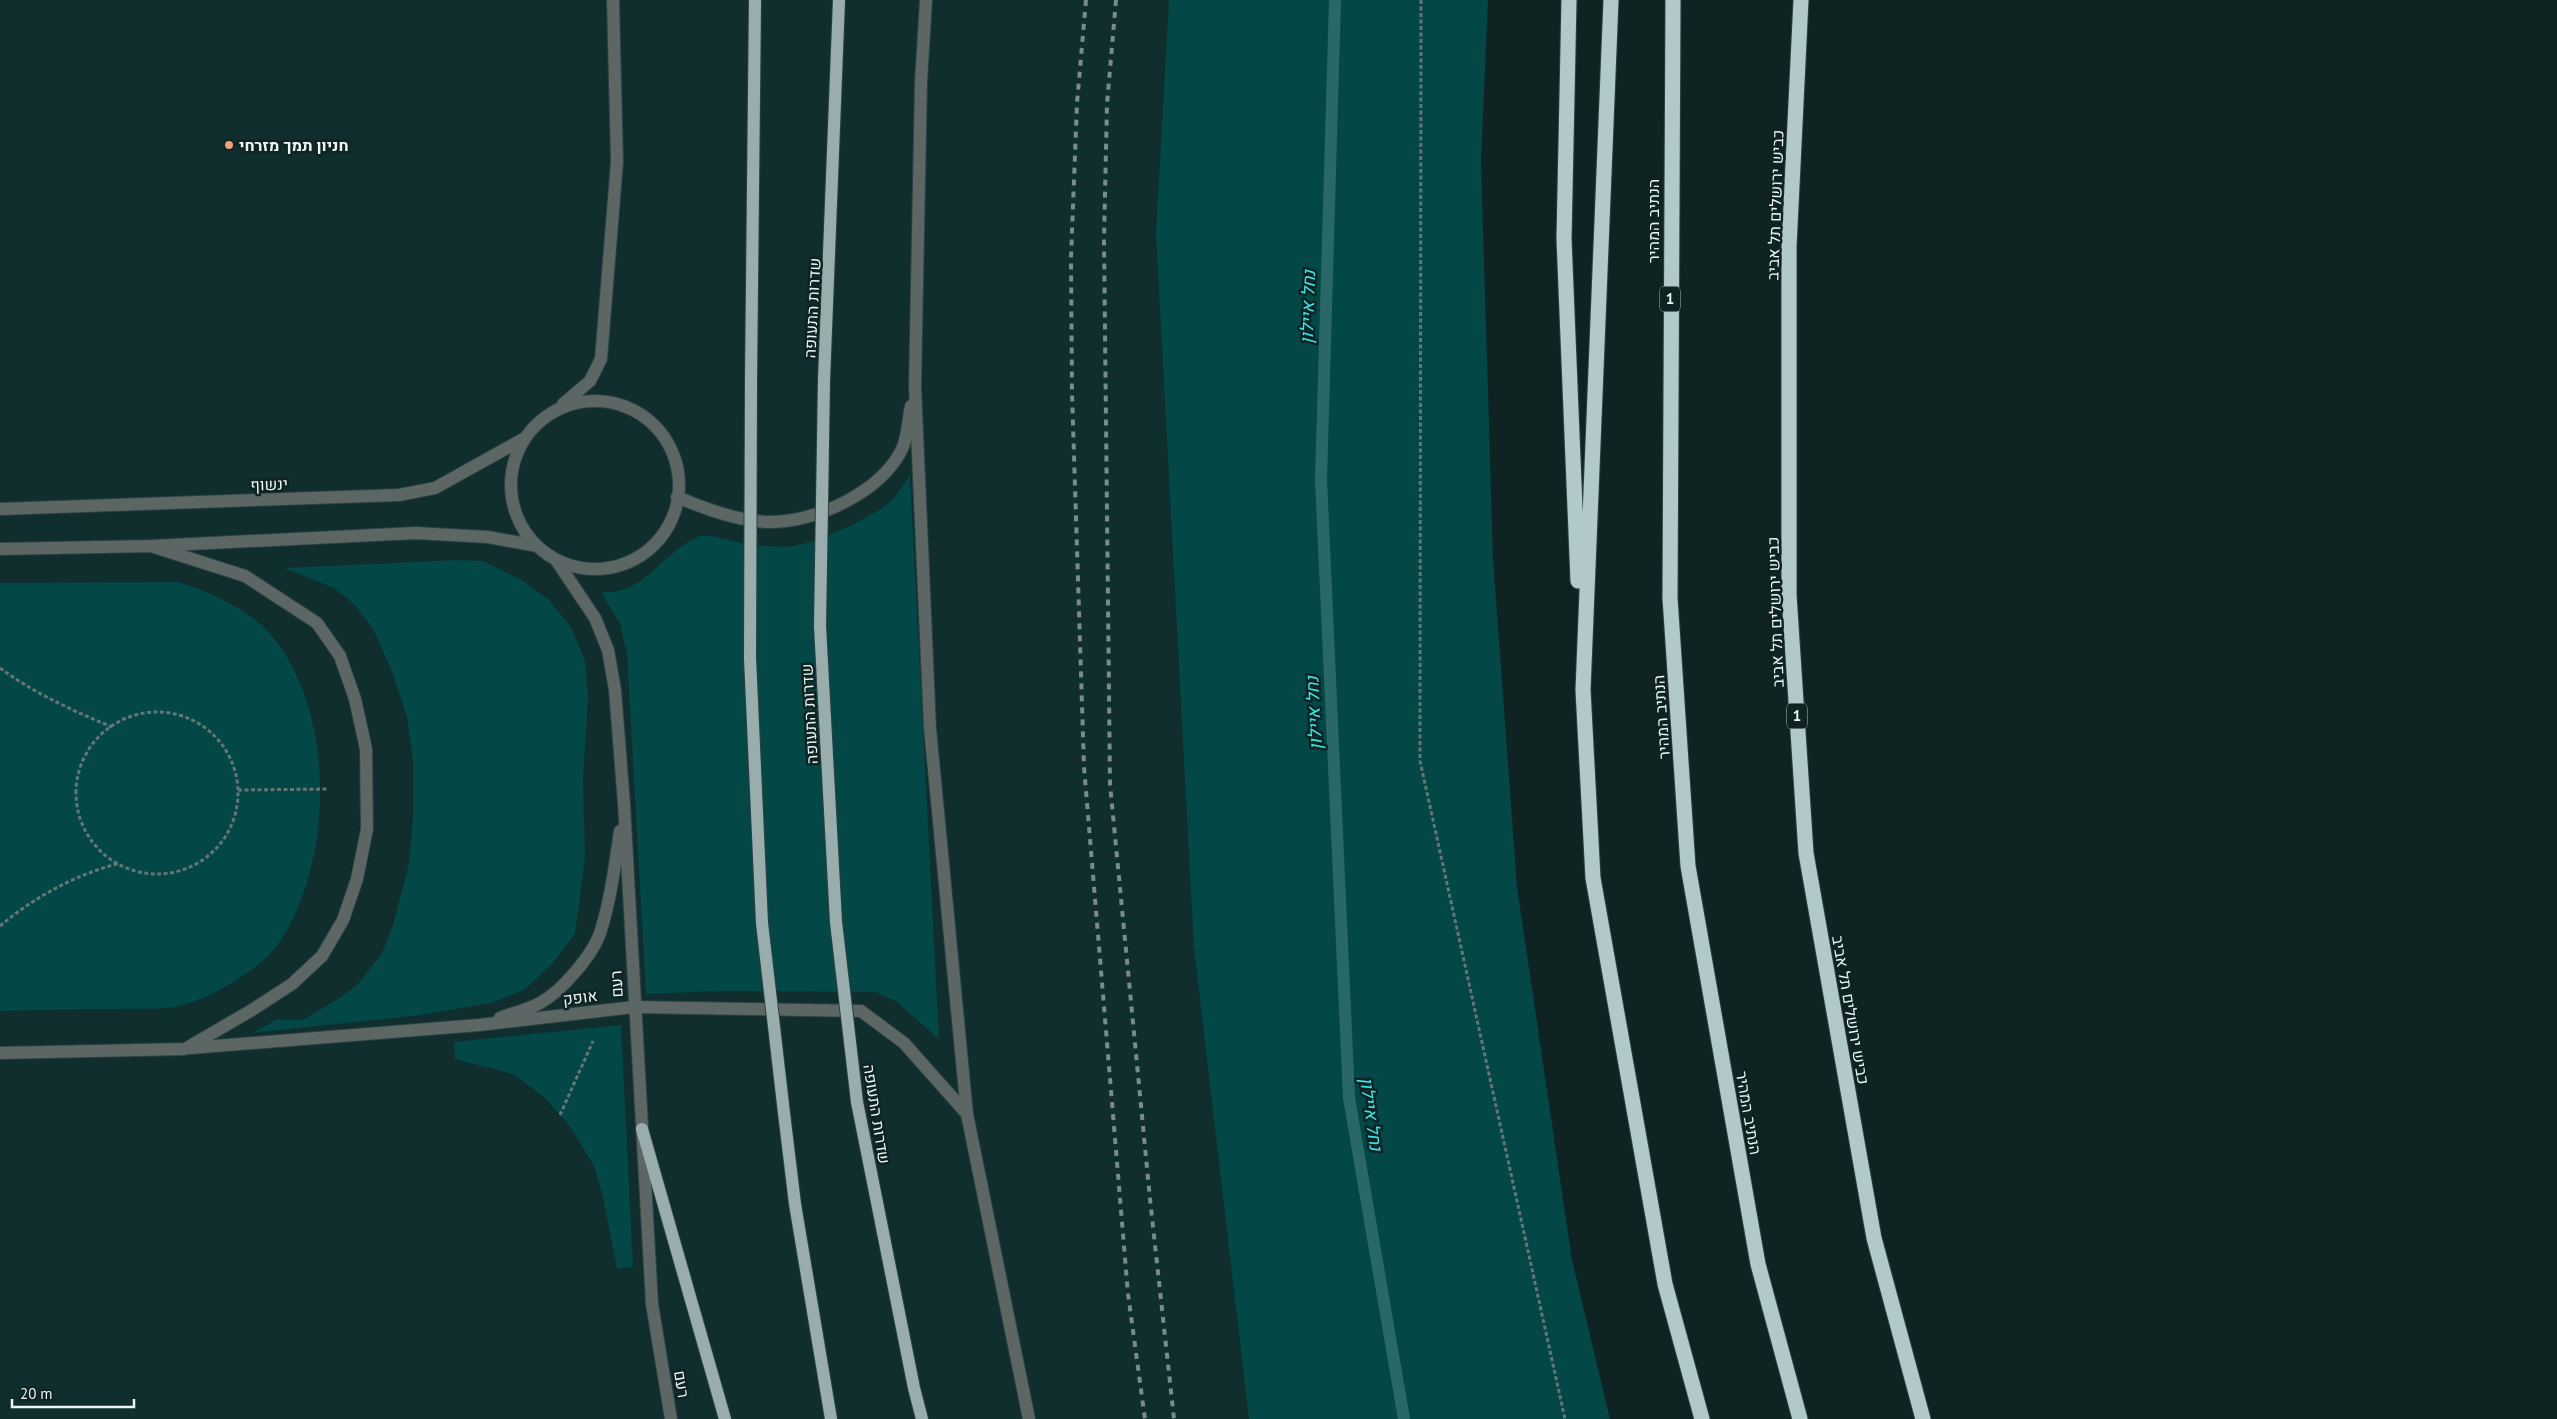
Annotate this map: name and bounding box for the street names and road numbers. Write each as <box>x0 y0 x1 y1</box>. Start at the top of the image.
street label: כביש ירושלים תל אביב <box>1762 129 1788 281</box>
street label: הנתיב המהיר <box>1643 179 1663 263</box>
street label: שדרות התעופה <box>799 257 825 359</box>
road number: 1 <box>1660 286 1680 312</box>
street label: ינשוף <box>250 473 288 495</box>
street label: כביש ירושלים תל אביב <box>1762 536 1788 688</box>
street label: שדרות התעופה <box>796 663 822 765</box>
street label: הנתיב המהיר <box>1648 674 1674 760</box>
road number: 1 <box>1787 704 1807 728</box>
street label: כביש ירושלים תל אביב <box>1828 934 1874 1086</box>
street label: רעם <box>605 970 627 998</box>
street label: אופק <box>561 985 599 1009</box>
street label: שדרות התעופה <box>859 1063 895 1165</box>
street label: הנתיב המהיר <box>1732 1070 1766 1156</box>
street label: רעם <box>670 1369 694 1399</box>

